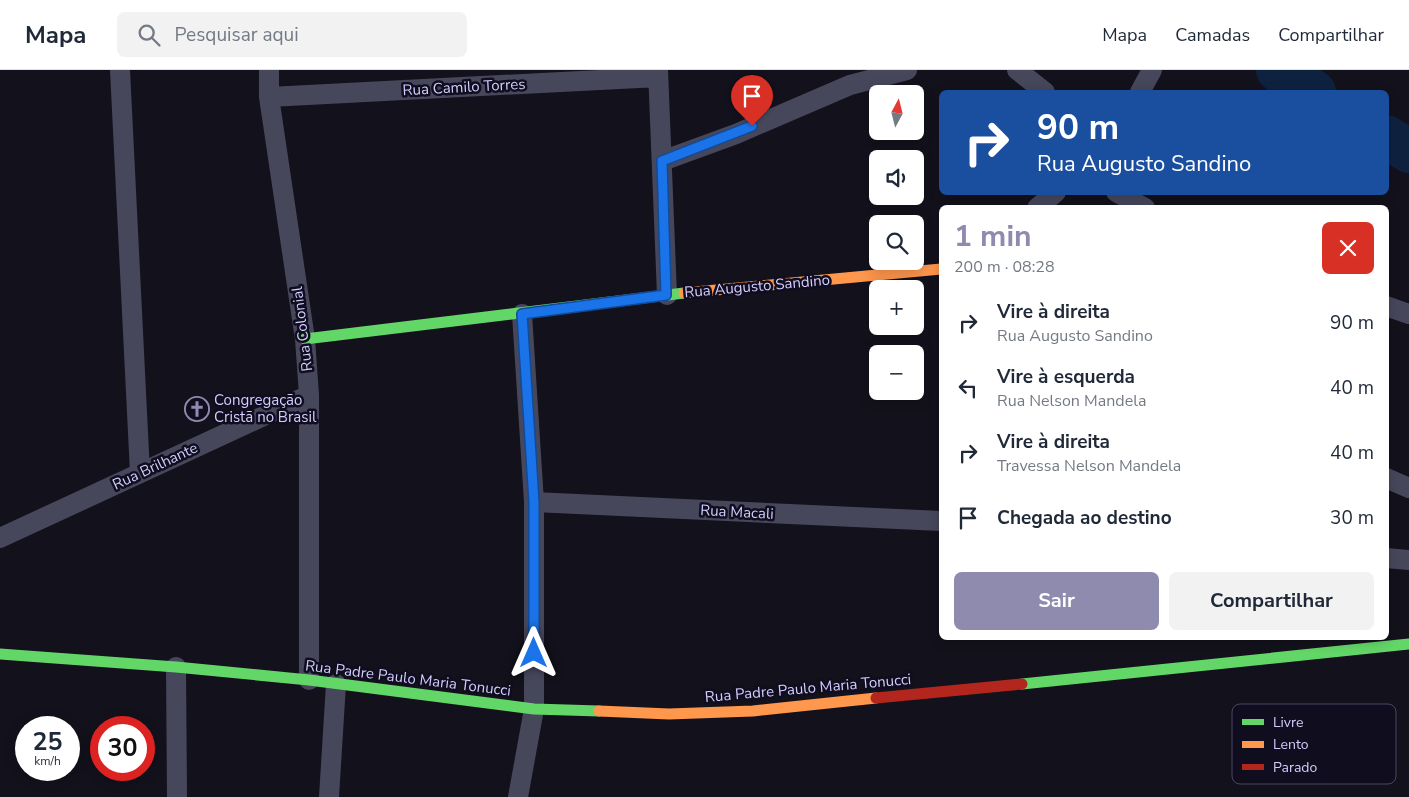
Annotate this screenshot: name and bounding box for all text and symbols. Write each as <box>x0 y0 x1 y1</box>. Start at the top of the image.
search box <box>117 12 467 57</box>
text: Mapa <box>25 19 87 51</box>
icon: search <box>135 21 163 49</box>
text: Pesquisar aqui <box>175 22 299 48</box>
text: Mapa <box>1102 23 1147 47</box>
text: Camadas <box>1175 23 1250 47</box>
text: Compartilhar <box>1278 23 1384 47</box>
street label: Rua Camilo Torres <box>402 74 526 100</box>
pin <box>731 75 773 126</box>
icon: arrive <box>738 82 766 110</box>
north arrow <box>869 85 924 140</box>
map controls <box>869 85 924 400</box>
text: 90 m <box>1037 104 1119 151</box>
icon: right <box>954 110 1019 175</box>
text: Rua Augusto Sandino <box>1037 149 1251 179</box>
button: sound <box>869 150 924 205</box>
button: search <box>869 215 924 270</box>
text: 1 min <box>954 216 1032 257</box>
button: close <box>1322 222 1374 274</box>
text: 200 m · 08:28 <box>954 256 1055 278</box>
street label: Rua Augusto Sandino <box>683 270 831 302</box>
button: + <box>869 280 924 335</box>
street label: Rua Colonial <box>287 285 317 373</box>
text: Vire à direita <box>997 299 1110 325</box>
icon: right <box>954 309 982 337</box>
text: 90 m <box>1330 310 1374 336</box>
text: Rua Augusto Sandino <box>997 325 1153 347</box>
button: − <box>869 345 924 400</box>
text: Vire à esquerda <box>997 364 1135 390</box>
icon: left <box>954 374 982 402</box>
text: 40 m <box>1330 375 1374 401</box>
place label: Congregação Cristã no Brasil <box>214 390 317 427</box>
text: Rua Nelson Mandela <box>997 390 1146 412</box>
church icon: Congregação Cristã no Brasil <box>184 396 210 422</box>
text: Vire à direita <box>997 429 1110 455</box>
street label: Rua Brilhante <box>109 438 201 494</box>
icon: right <box>954 439 982 467</box>
text: 40 m <box>1330 440 1374 466</box>
text: Travessa Nelson Mandela <box>997 455 1181 477</box>
street label: Rua Macali <box>700 500 774 524</box>
icon: arrive <box>954 504 982 532</box>
text: Chegada ao destino <box>997 505 1172 531</box>
text: 30 m <box>1330 505 1374 531</box>
button: Sair <box>954 572 1159 630</box>
button: Compartilhar <box>1169 572 1374 630</box>
position arrow <box>507 626 559 678</box>
street label: Rua Padre Paulo Maria Tonucci <box>304 655 512 701</box>
street label: Rua Padre Paulo Maria Tonucci <box>704 669 912 707</box>
legend <box>1232 704 1396 784</box>
text: Livre <box>1273 713 1303 732</box>
speed limit sign: 30 <box>90 716 155 781</box>
text: 25 <box>32 725 63 759</box>
text: Lento <box>1273 735 1309 754</box>
text: km/h <box>34 753 61 769</box>
text: Parado <box>1273 758 1317 777</box>

